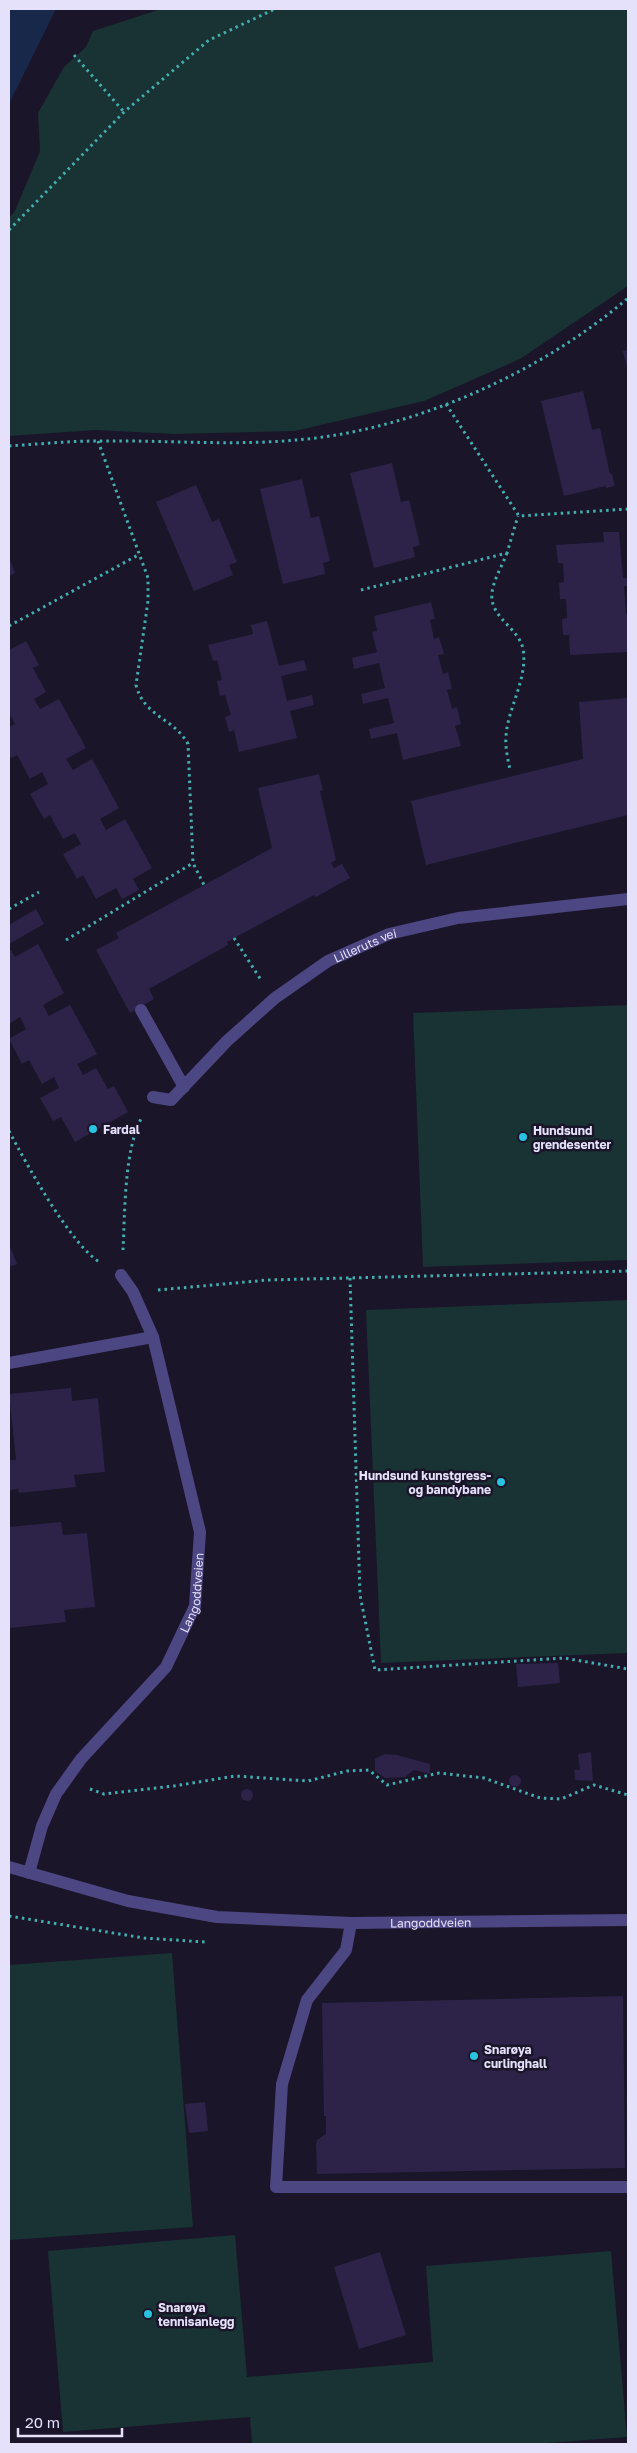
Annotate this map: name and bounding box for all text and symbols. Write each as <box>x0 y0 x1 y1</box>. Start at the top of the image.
street label: Lilleruts vei <box>331 925 398 965</box>
place label: Fardal <box>103 1122 140 1137</box>
marker: Fardal <box>87 1123 99 1135</box>
place label: Hundsund grendesenter <box>533 1123 612 1152</box>
marker: Hundsund grendesenter <box>517 1131 529 1143</box>
place label: Hundsund kunstgress- og bandybane <box>359 1468 491 1497</box>
marker: Hundsund kunstgress- og bandybane <box>495 1476 507 1488</box>
street label: Langoddveien <box>176 1552 206 1635</box>
street label: Langoddveien <box>390 1914 472 1930</box>
place label: Snarøya curlinghall <box>484 2042 547 2071</box>
marker: Snarøya curlinghall <box>468 2050 480 2062</box>
place label: Snarøya tennisanlegg <box>158 2300 234 2329</box>
marker: Snarøya tennisanlegg <box>142 2308 154 2320</box>
scale bar <box>18 2406 121 2438</box>
text: 20 m <box>25 2413 60 2431</box>

